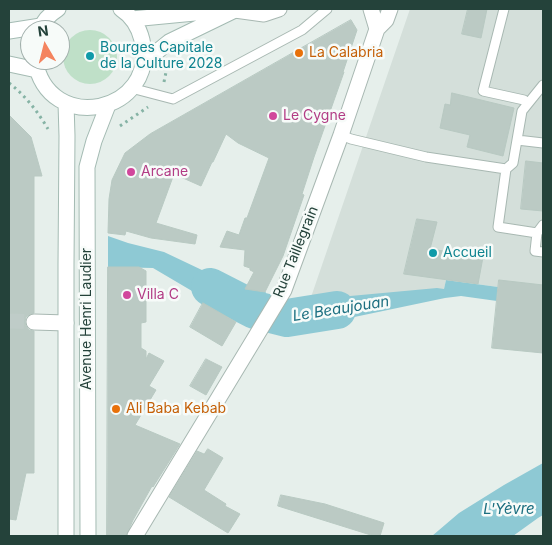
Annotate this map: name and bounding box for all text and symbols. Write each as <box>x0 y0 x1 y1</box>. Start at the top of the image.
north arrow <box>20 20 70 70</box>
text: N <box>37 21 49 40</box>
place label: Bourges Capitale de la Culture 2028 <box>100 40 223 72</box>
place label: La Calabria <box>309 45 383 61</box>
marker: La Calabria <box>293 47 305 59</box>
marker: Bourges Capitale de la Culture 2028 <box>84 50 96 62</box>
place label: Le Cygne <box>283 108 346 124</box>
marker: Le Cygne <box>267 110 279 122</box>
place label: Arcane <box>141 164 188 180</box>
marker: Arcane <box>125 166 137 178</box>
street label: Rue Taillegrain <box>270 204 322 300</box>
place label: Accueil <box>443 245 492 261</box>
marker: Accueil <box>427 247 439 259</box>
street label: Avenue Henri Laudier <box>79 248 95 390</box>
place label: Villa C <box>137 287 179 303</box>
marker: Villa C <box>121 289 133 301</box>
water label: Le Beaujouan <box>291 292 391 326</box>
place label: Ali Baba Kebab <box>126 401 226 417</box>
marker: Ali Baba Kebab <box>110 403 122 415</box>
water label: L'Yèvre <box>483 500 535 518</box>

